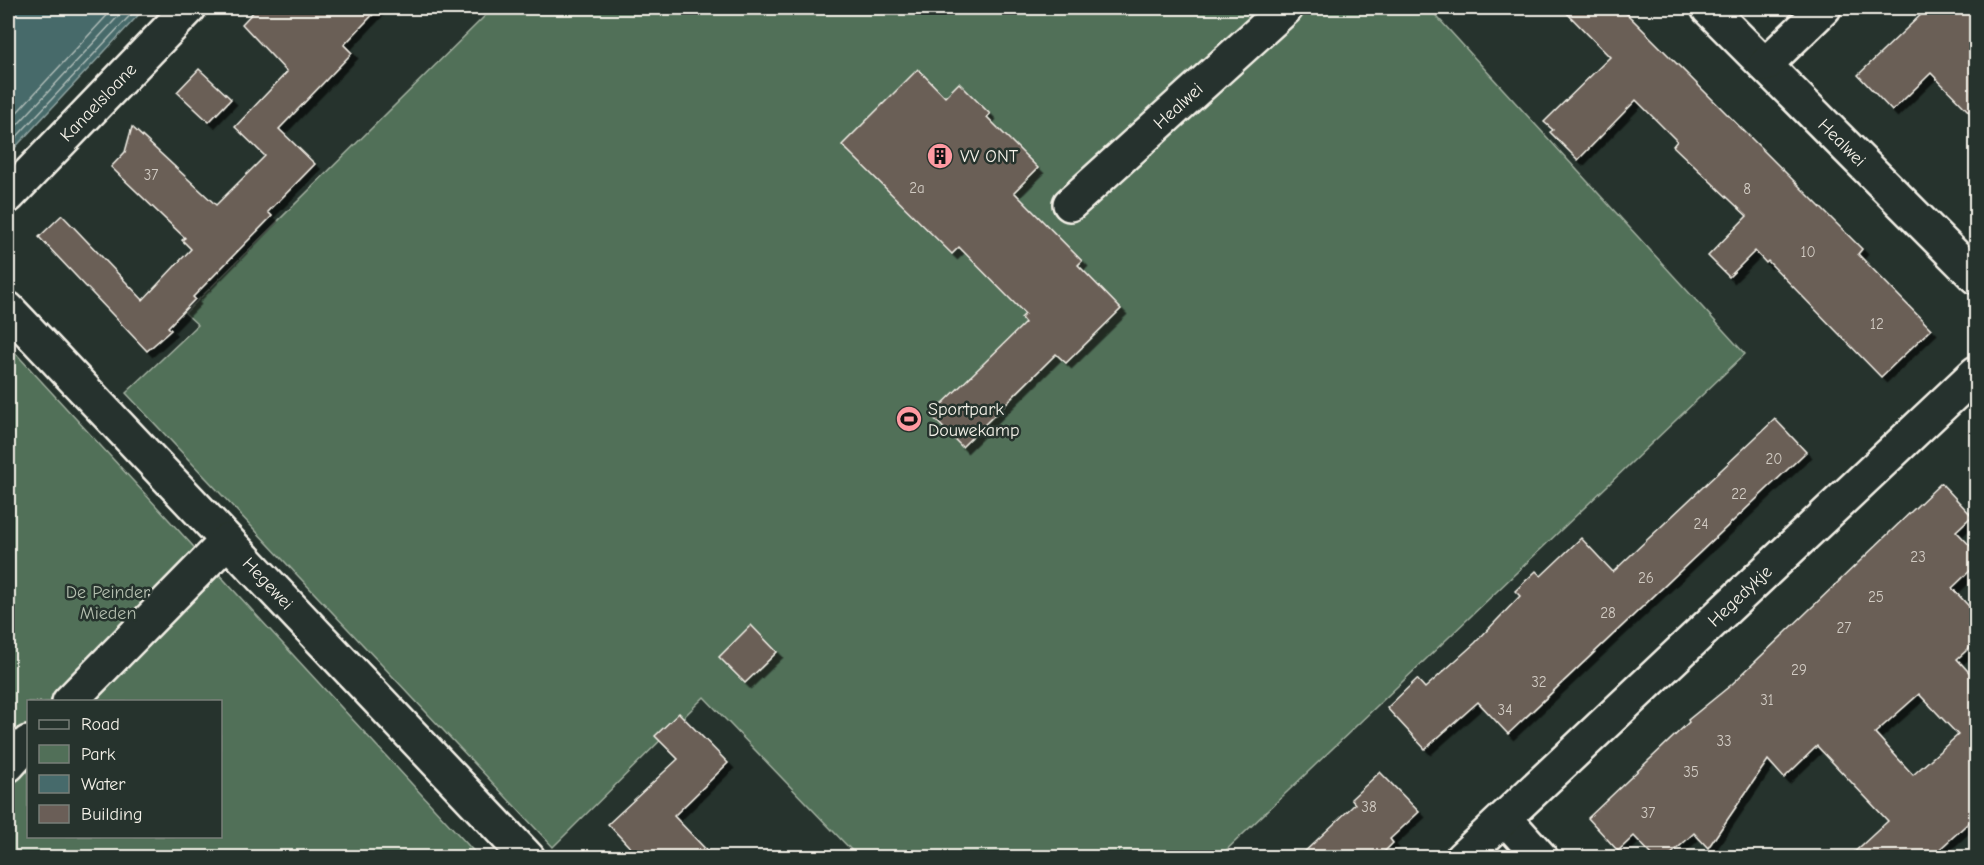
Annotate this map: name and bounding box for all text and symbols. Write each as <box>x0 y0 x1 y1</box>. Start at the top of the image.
street label: Kanaelsloane <box>56 59 141 146</box>
street label: Healwei <box>1150 79 1207 134</box>
street label: Healwei <box>1814 115 1870 171</box>
building icon: VV ONT <box>925 141 955 171</box>
place label: VV ONT <box>960 146 1019 167</box>
house number: 37 <box>144 166 158 184</box>
house number: 2a <box>909 179 925 197</box>
house number: 8 <box>1743 180 1751 198</box>
house number: 10 <box>1800 243 1816 261</box>
house number: 12 <box>1870 315 1884 333</box>
place label: Sportpark Douwekamp <box>928 399 1020 441</box>
sports icon: Sportpark Douwekamp <box>894 404 924 434</box>
house number: 20 <box>1766 450 1782 468</box>
house number: 22 <box>1731 485 1747 503</box>
house number: 24 <box>1693 515 1709 533</box>
house number: 23 <box>1910 548 1926 566</box>
street label: Hegewei <box>238 553 297 614</box>
street label: Hegedykje <box>1704 561 1777 631</box>
house number: 26 <box>1638 569 1654 587</box>
park label: De Peinder Mieden <box>66 582 151 624</box>
house number: 25 <box>1868 588 1884 606</box>
house number: 28 <box>1600 604 1616 622</box>
house number: 27 <box>1837 619 1851 637</box>
house number: 29 <box>1791 661 1807 679</box>
house number: 32 <box>1531 673 1547 691</box>
house number: 31 <box>1760 691 1774 709</box>
legend <box>27 700 222 838</box>
house number: 34 <box>1498 701 1512 719</box>
text: Road <box>81 714 120 735</box>
house number: 33 <box>1716 732 1732 750</box>
text: Park <box>81 744 116 765</box>
house number: 35 <box>1683 763 1699 781</box>
text: Water <box>81 774 126 795</box>
house number: 38 <box>1361 798 1377 816</box>
text: Building <box>81 804 143 825</box>
house number: 37 <box>1641 804 1655 822</box>

